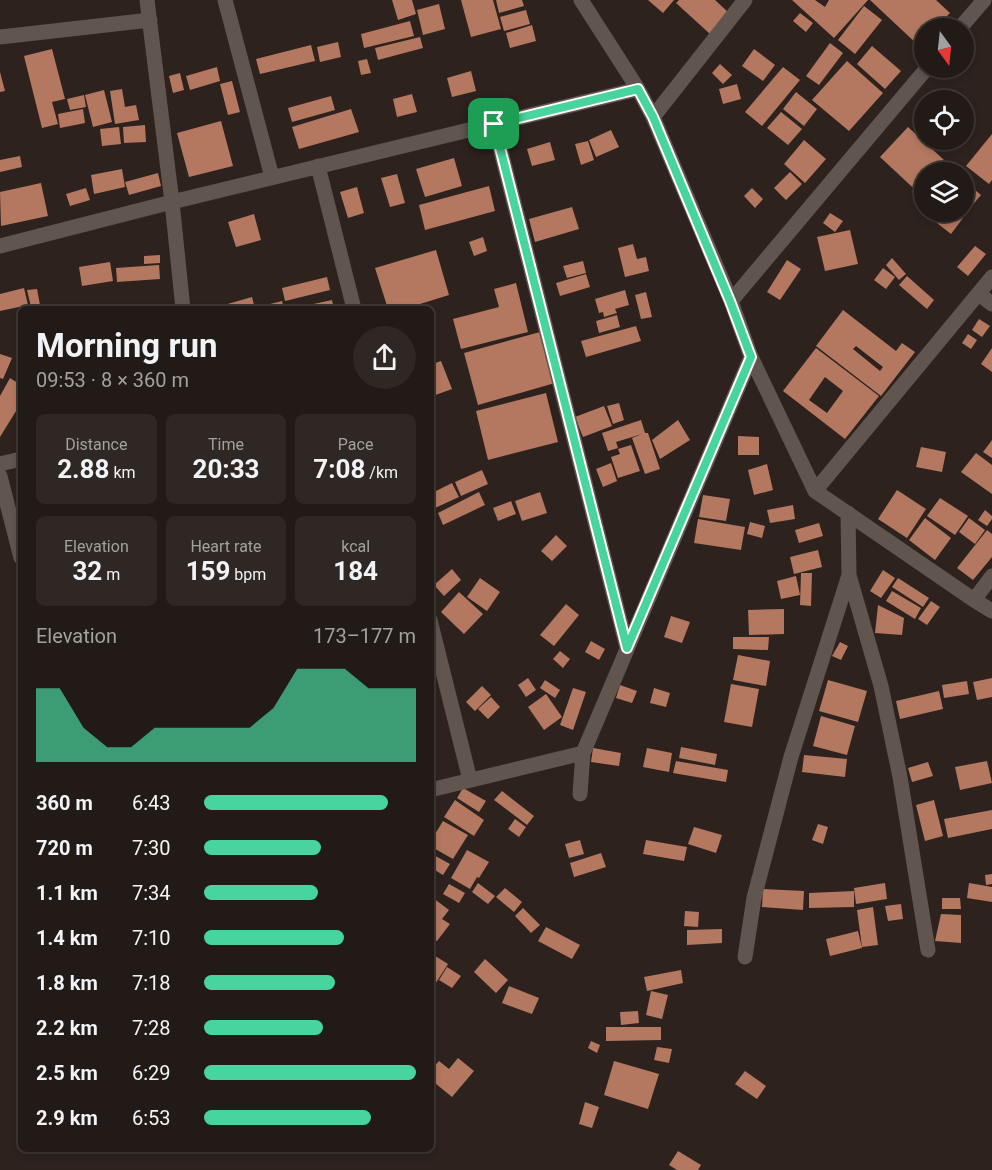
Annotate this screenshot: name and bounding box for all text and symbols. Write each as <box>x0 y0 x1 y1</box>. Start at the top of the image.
north arrow <box>914 18 974 78</box>
map controls <box>914 18 974 222</box>
button: locate <box>914 90 974 150</box>
pin <box>468 98 519 149</box>
icon: arrive <box>477 107 510 140</box>
button: layers <box>914 162 974 222</box>
text: Morning run <box>36 326 217 365</box>
button: share <box>353 326 416 389</box>
text: 09:53 · 8 × 360 m <box>36 368 189 392</box>
text: Distance <box>65 435 127 454</box>
text: Time <box>208 435 244 454</box>
text: Pace <box>338 435 373 454</box>
text: 2.88 <box>57 454 109 484</box>
text: 20:33 <box>192 454 259 484</box>
text: 7:08 <box>313 454 365 484</box>
text: km <box>109 463 136 482</box>
text: /km <box>365 463 398 482</box>
text: Elevation <box>64 537 129 556</box>
text: Heart rate <box>190 537 262 556</box>
text: kcal <box>341 537 370 556</box>
text: 32 <box>72 556 102 586</box>
text: 159 <box>186 556 230 586</box>
text: 184 <box>333 556 378 586</box>
text: m <box>102 565 120 584</box>
text: bpm <box>230 565 266 584</box>
text: Elevation <box>36 624 117 648</box>
text: 173–177 m <box>313 624 416 648</box>
text: 360 m <box>36 791 93 815</box>
text: 6:43 <box>132 791 171 815</box>
text: 720 m <box>36 836 93 860</box>
text: 7:30 <box>132 836 171 860</box>
text: 1.1 km <box>36 881 98 905</box>
text: 7:34 <box>132 881 171 905</box>
text: 1.4 km <box>36 926 98 950</box>
text: 7:10 <box>132 926 171 950</box>
text: 1.8 km <box>36 971 98 995</box>
text: 7:18 <box>132 971 171 995</box>
text: 2.2 km <box>36 1016 98 1040</box>
text: 7:28 <box>132 1016 171 1040</box>
text: 2.5 km <box>36 1061 98 1085</box>
text: 6:29 <box>132 1061 171 1085</box>
text: 2.9 km <box>36 1106 98 1130</box>
text: 6:53 <box>132 1106 171 1130</box>

